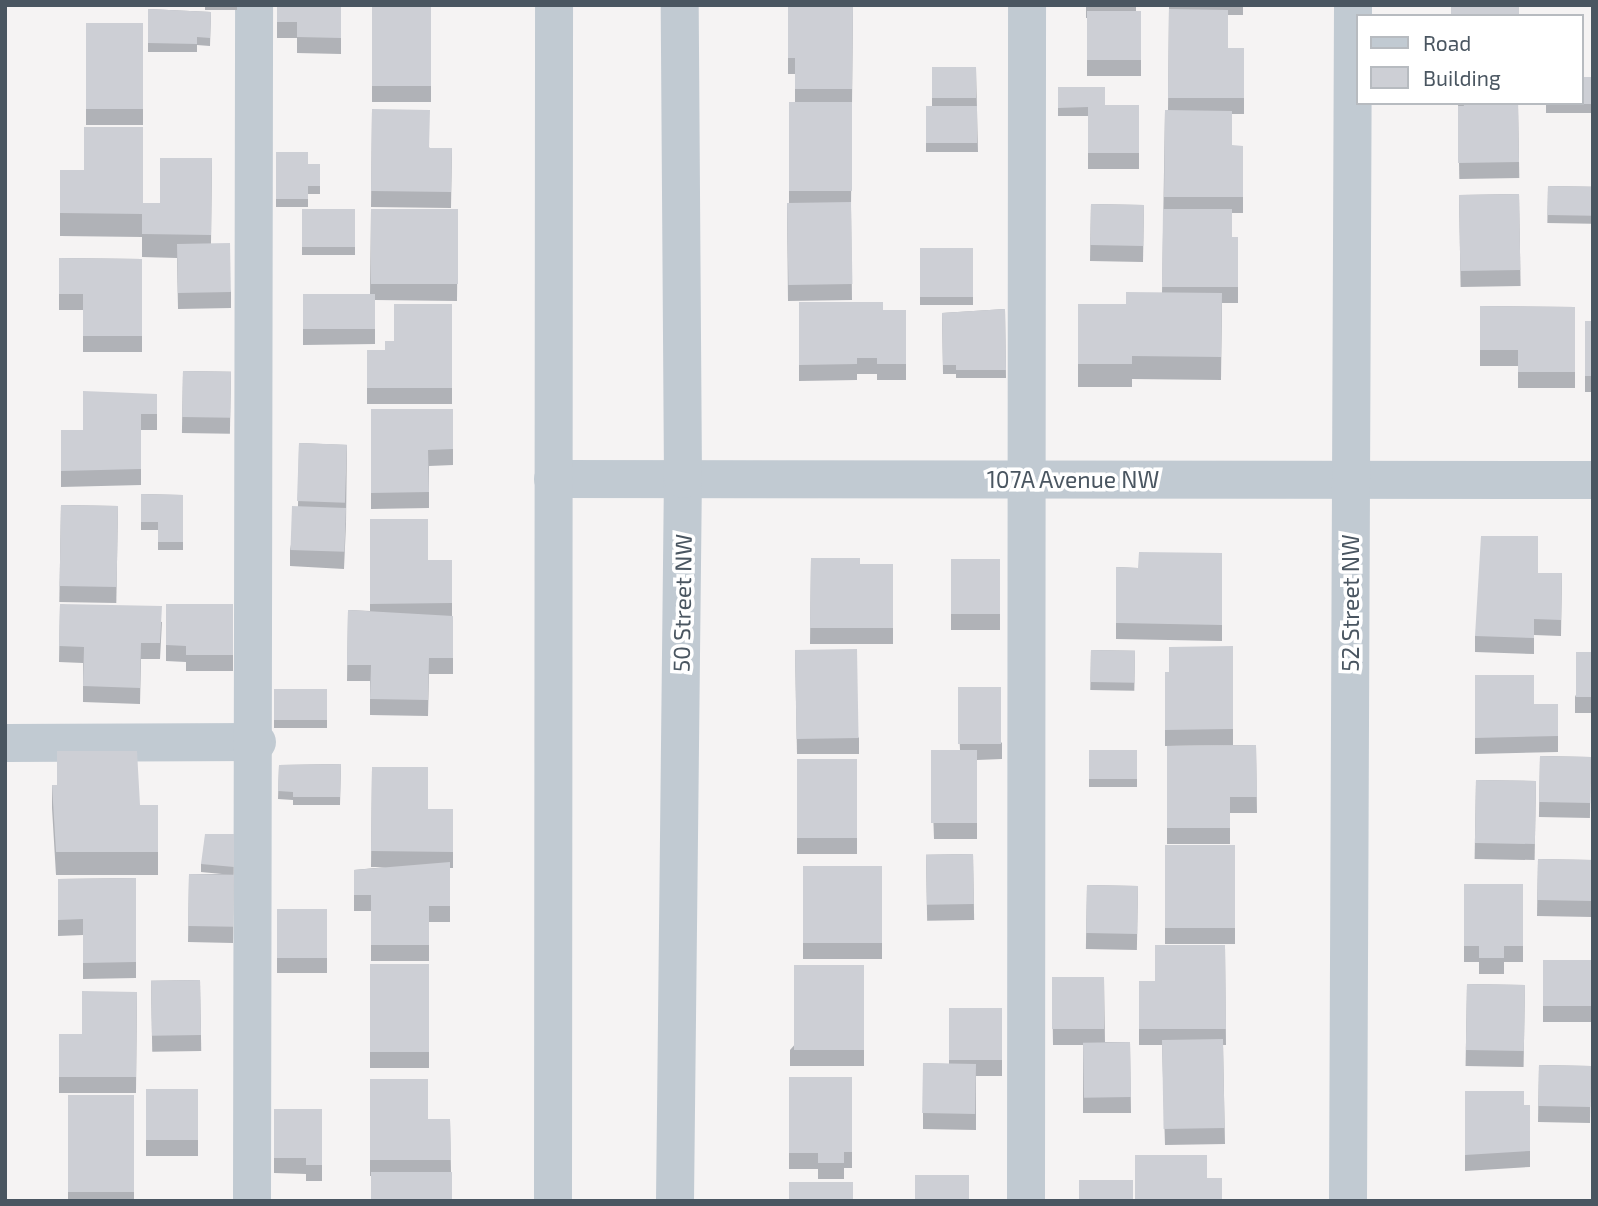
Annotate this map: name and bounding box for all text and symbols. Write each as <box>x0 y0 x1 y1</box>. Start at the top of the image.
legend <box>1356 14 1584 105</box>
text: Road <box>1423 30 1471 55</box>
text: Building <box>1423 65 1501 90</box>
street label: 107A Avenue NW <box>986 465 1160 493</box>
street label: 50 Street NW <box>667 534 697 672</box>
street label: 52 Street NW <box>1336 534 1364 672</box>

